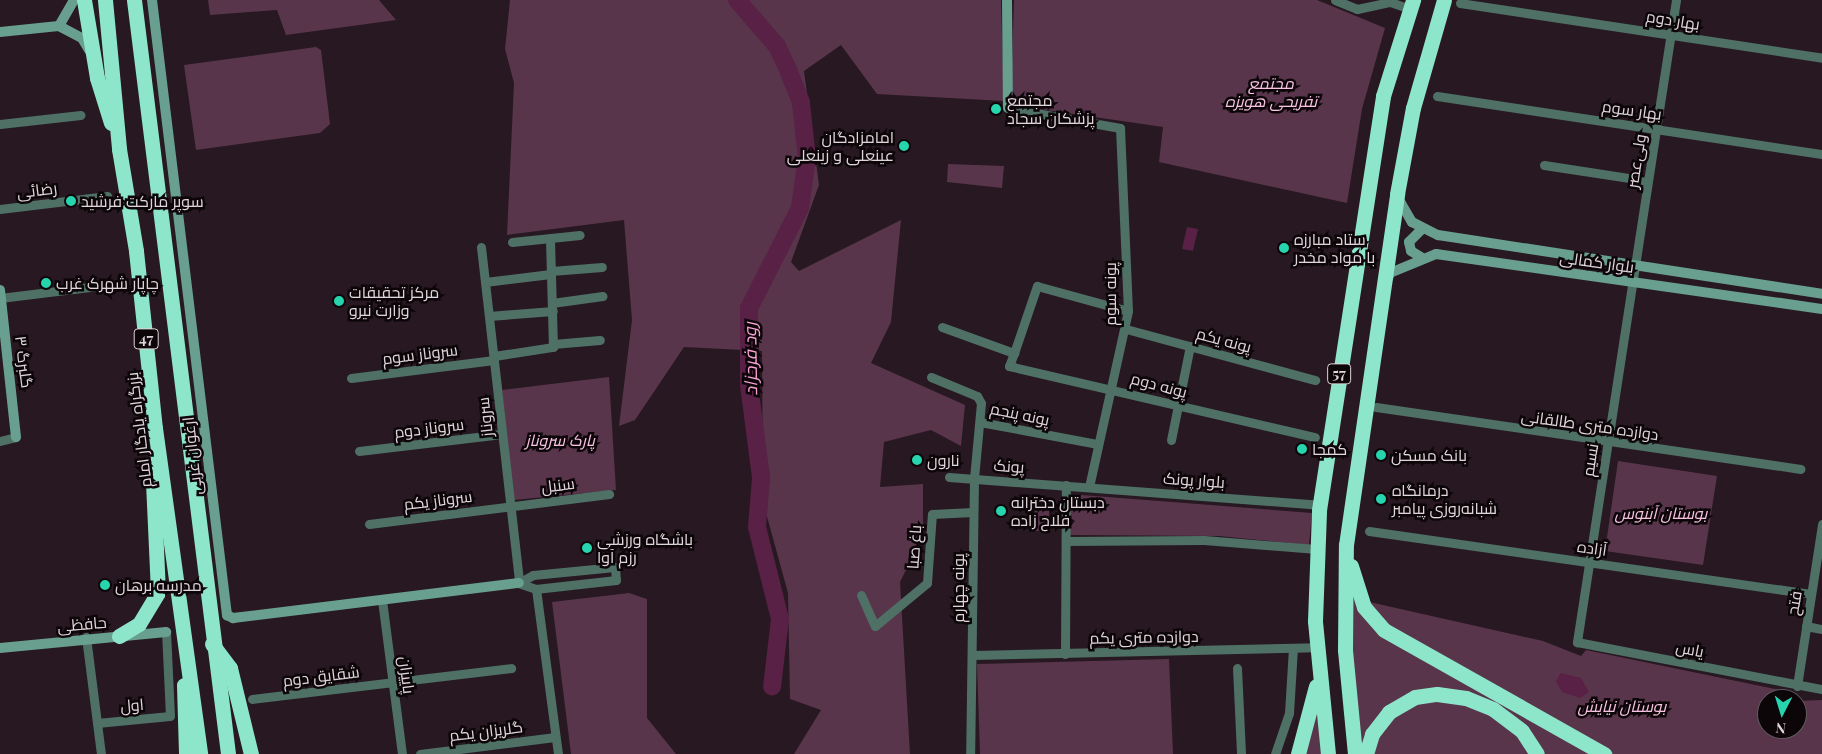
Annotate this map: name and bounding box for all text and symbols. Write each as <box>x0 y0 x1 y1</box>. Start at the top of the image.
street label: بهار دوم <box>1645 6 1701 34</box>
park label: مجتمع تفریحی هویزه <box>1225 73 1317 111</box>
place label: مجتمع پزشکان سجاد <box>1007 90 1095 128</box>
street label: بهار سوم <box>1601 96 1663 124</box>
marker: مجتمع پزشکان سجاد <box>989 102 1003 116</box>
place label: امامزادگان عینعلی و زینعلی <box>787 127 894 165</box>
street label: ولی‌عصر <box>1622 133 1650 189</box>
marker: امامزادگان عینعلی و زینعلی <box>898 140 910 152</box>
street label: رضائی <box>16 178 58 202</box>
place label: سوپر مارکت فرشید <box>81 191 204 211</box>
marker: سوپر مارکت فرشید <box>65 195 77 207</box>
place label: ستاد مبارزه با مواد مخدر <box>1294 229 1375 267</box>
marker: ستاد مبارزه با مواد مخدر <box>1278 242 1290 254</box>
street label: بلوار کمالی <box>1559 247 1635 277</box>
street label: پونه سوم <box>1100 262 1120 326</box>
place label: چاپار شهرک غرب <box>56 273 159 293</box>
marker: چاپار شهرک غرب <box>40 277 52 289</box>
place label: مرکز تحقیقات وزارت نیرو <box>349 282 439 320</box>
marker: مرکز تحقیقات وزارت نیرو <box>333 295 345 307</box>
water label: رود فرحزاد <box>739 322 761 396</box>
street label: پونه یکم <box>1194 323 1254 357</box>
road number: 47 <box>134 326 158 352</box>
street label: گلبرگ ۳ <box>11 335 37 389</box>
street label: سروناز سوم <box>381 340 459 368</box>
road number: 57 <box>1326 362 1352 386</box>
street label: پونه دوم <box>1129 368 1189 402</box>
street label: بزرگراه یادگار امام <box>122 371 156 489</box>
street label: سروناز <box>473 396 497 438</box>
street label: پونه پنجم <box>989 398 1051 430</box>
street label: دوازده متری طالقانی <box>1520 406 1660 444</box>
street label: سروناز دوم <box>393 414 465 442</box>
street label: ارغوان غربی <box>178 416 206 496</box>
park label: پارک سروناز <box>525 430 595 450</box>
place label: کمجا <box>1312 439 1347 459</box>
street label: نسیم <box>1578 442 1602 478</box>
marker: کمجا <box>1296 443 1308 455</box>
place label: بانک مسکن <box>1391 445 1467 465</box>
marker: بانک مسکن <box>1375 449 1387 461</box>
place label: نارون <box>927 450 960 470</box>
marker: نارون <box>911 454 923 466</box>
street label: پونک <box>993 455 1025 477</box>
street label: بلوار پونک <box>1163 468 1225 492</box>
street label: سنبل <box>540 473 576 497</box>
place label: درمانگاه شبانه‌روزی پیامبر <box>1392 480 1497 518</box>
street label: سروناز یکم <box>403 486 473 514</box>
place label: دبستان دخترانه فلاح زاده <box>1011 492 1105 530</box>
marker: درمانگاه شبانه‌روزی پیامبر <box>1374 492 1388 506</box>
park label: بوستان آبنوس <box>1615 503 1707 523</box>
marker: دبستان دخترانه فلاح زاده <box>995 505 1007 517</box>
street label: باغ صبا <box>903 524 925 570</box>
place label: باشگاه ورزشی رزم آوا <box>597 529 693 567</box>
street label: آزاده <box>1576 536 1608 560</box>
marker: باشگاه ورزشی رزم آوا <box>581 542 593 554</box>
street label: پونه چهارم <box>948 553 968 623</box>
place label: مدرسه برهان <box>115 575 202 595</box>
marker: مدرسه برهان <box>99 579 111 591</box>
street label: فتح <box>1783 589 1805 617</box>
street label: حافظی <box>57 612 107 636</box>
street label: دوازده متری یکم <box>1089 626 1199 648</box>
street label: یاس <box>1674 637 1706 661</box>
street label: پاییزان <box>395 655 419 695</box>
street label: شقایق دوم <box>282 662 360 690</box>
north arrow <box>1757 689 1807 739</box>
street label: اول <box>119 694 145 716</box>
park label: بوستان نیایش <box>1578 696 1666 716</box>
street label: گلریزان یکم <box>448 717 524 745</box>
text: N <box>1775 719 1787 738</box>

